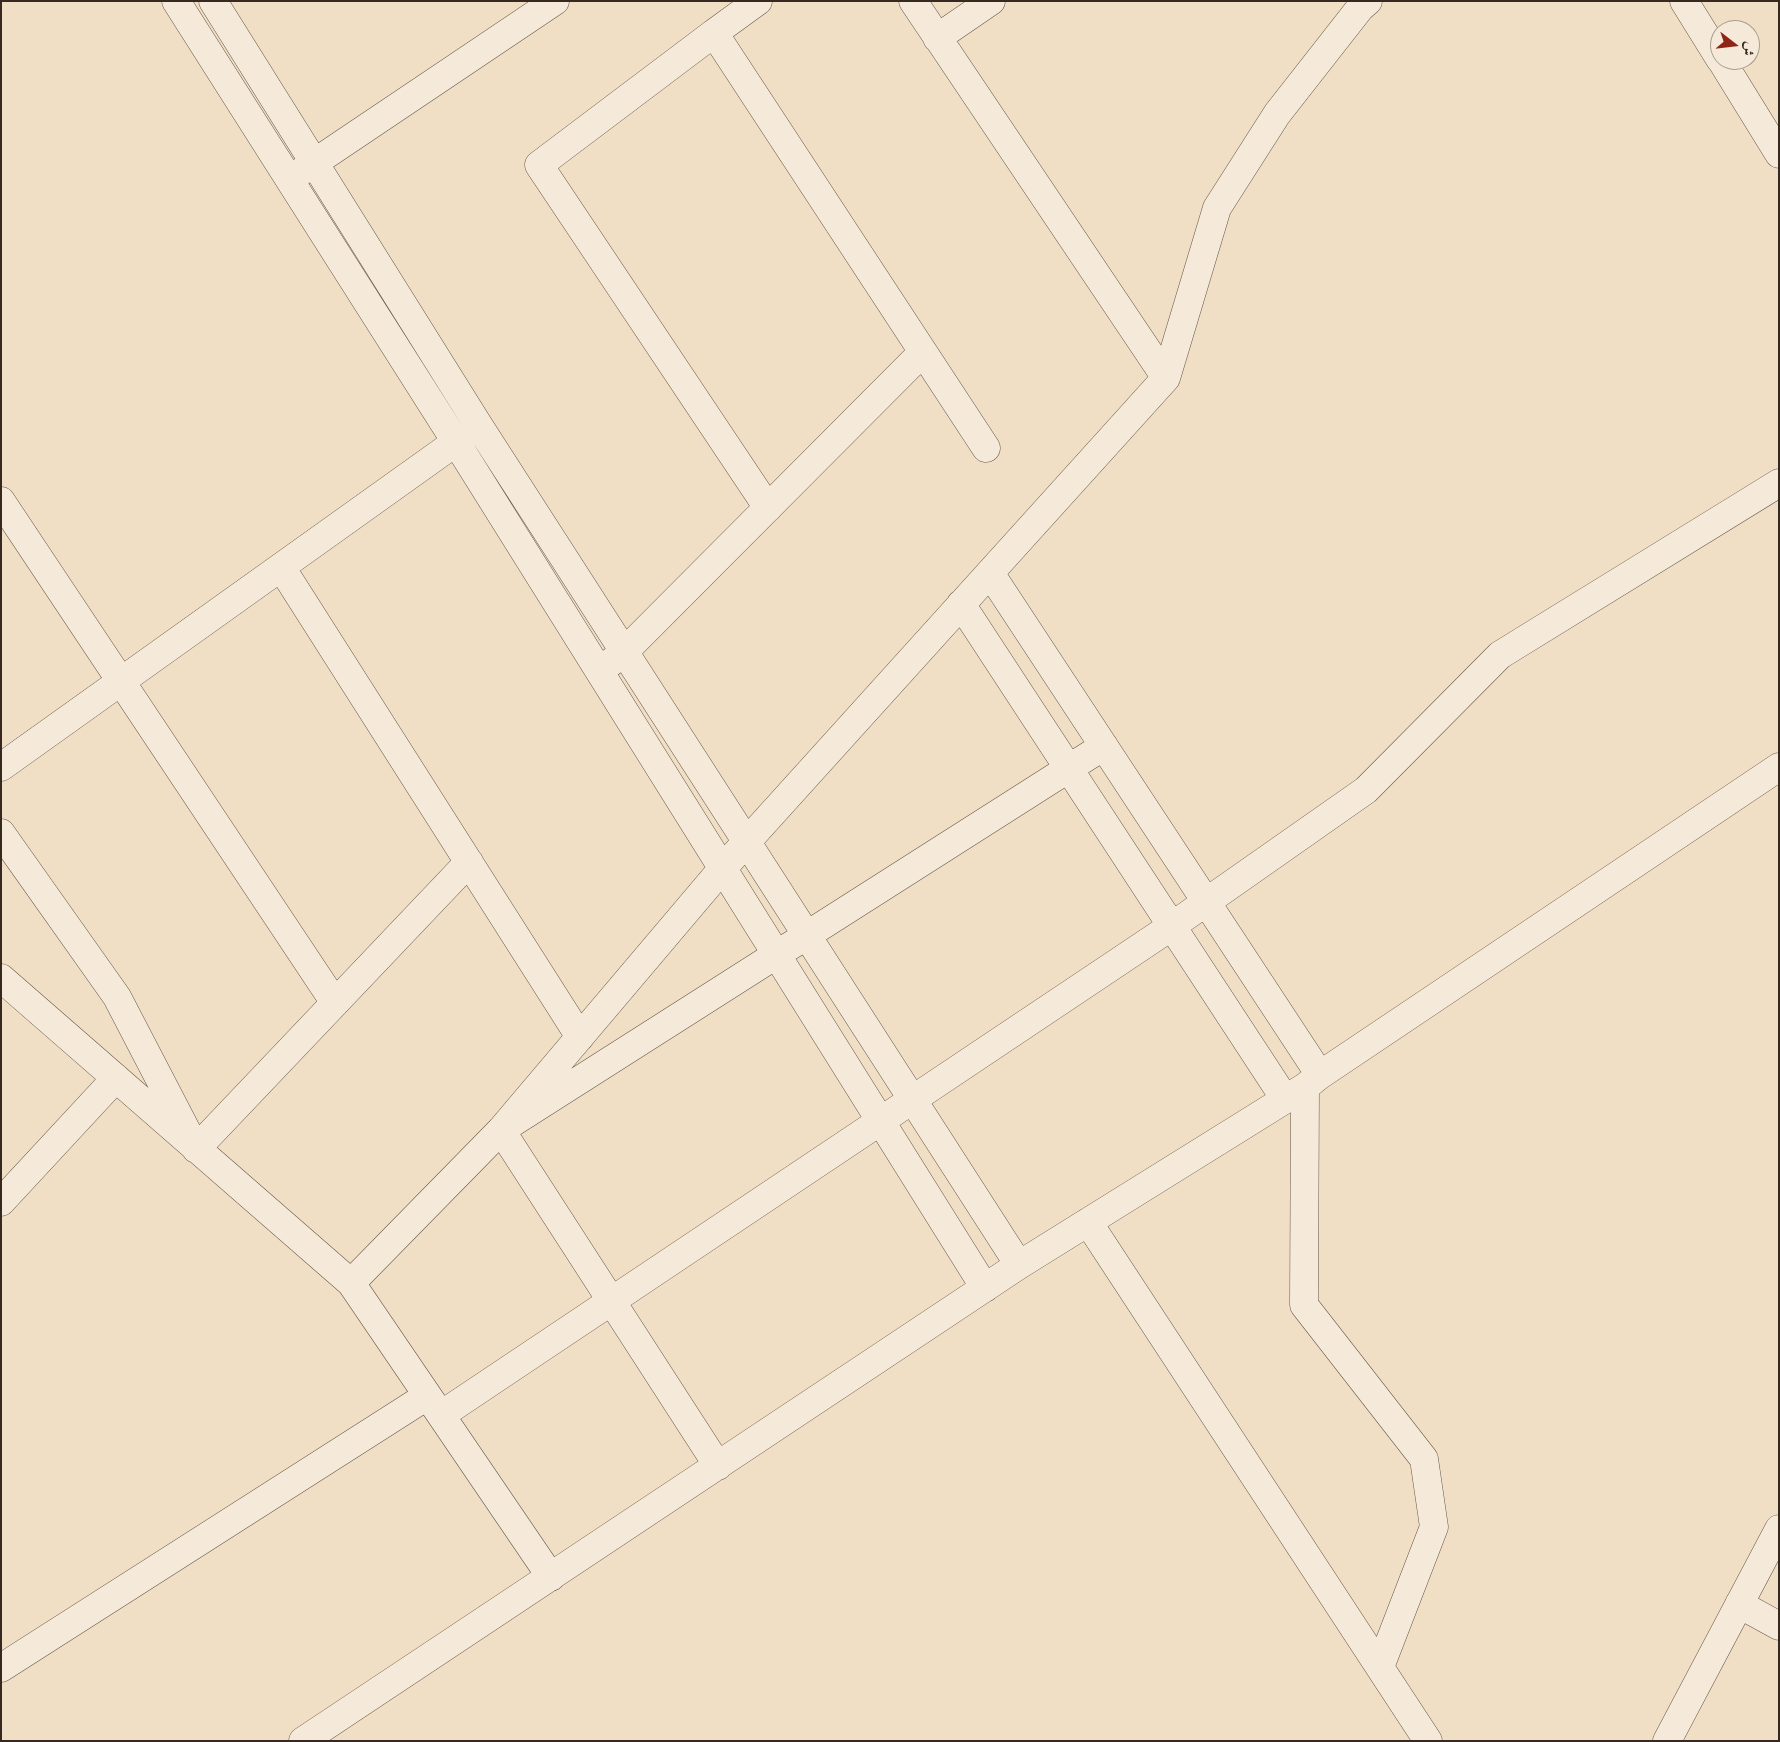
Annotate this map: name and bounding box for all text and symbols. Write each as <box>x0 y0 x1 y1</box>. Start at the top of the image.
north arrow <box>1710 20 1760 70</box>
text: ش <box>1739 40 1759 58</box>

